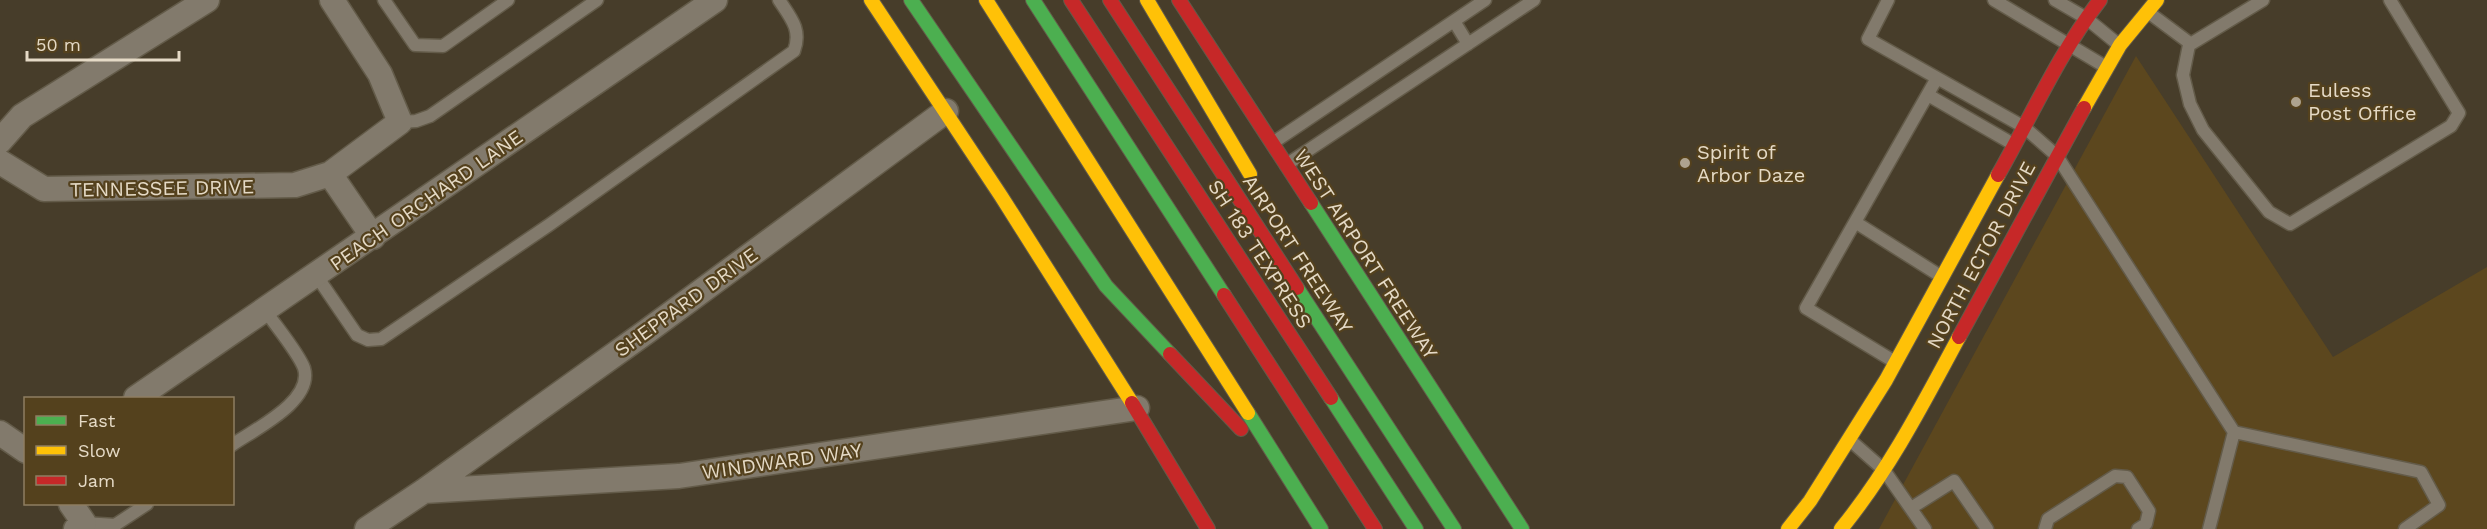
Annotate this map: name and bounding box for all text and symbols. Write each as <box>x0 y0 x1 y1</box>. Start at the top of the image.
scale bar <box>27 24 178 62</box>
text: 50 m <box>36 34 81 55</box>
place label: Euless Post Office <box>2308 78 2417 125</box>
marker: Euless Post Office <box>2289 95 2303 109</box>
street label: PEACH ORCHARD LANE <box>325 124 527 276</box>
place label: Spirit of Arbor Daze <box>1697 140 1805 187</box>
street label: WEST AIRPORT FREEWAY <box>1289 145 1443 364</box>
marker: Spirit of Arbor Daze <box>1678 156 1692 170</box>
street label: NORTH ECTOR DRIVE <box>1921 157 2041 353</box>
street label: AIRPORT FREEWAY <box>1238 170 1358 338</box>
street label: TENNESSEE DRIVE <box>70 174 254 202</box>
street label: SH 183 TEXPRESS <box>1203 175 1317 333</box>
street label: SHEPPARD DRIVE <box>610 242 762 362</box>
legend <box>24 397 234 505</box>
text: Fast <box>78 410 116 431</box>
street label: WINDWARD WAY <box>700 438 864 484</box>
text: Slow <box>78 440 121 461</box>
text: Jam <box>78 470 115 491</box>

